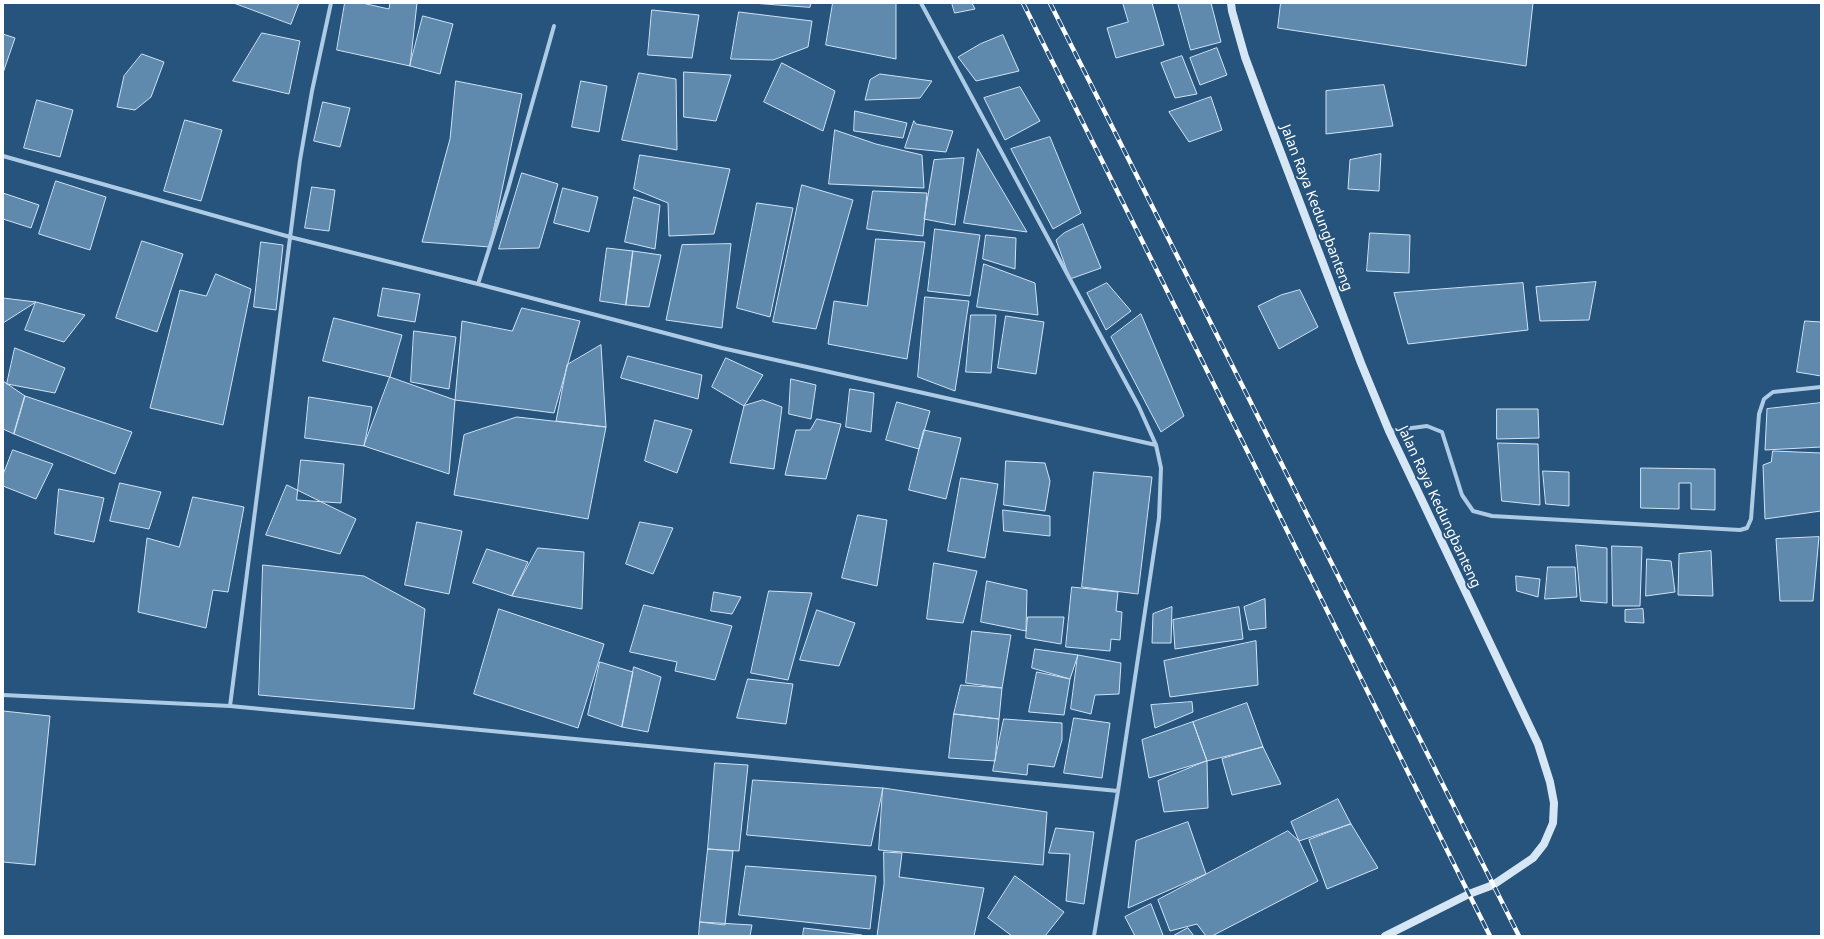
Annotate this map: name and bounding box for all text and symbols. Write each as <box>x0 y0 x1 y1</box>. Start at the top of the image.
street label: Jalan Raya Kedungbanteng <box>1276 122 1356 294</box>
street label: Jalan Raya Kedungbanteng <box>1394 423 1484 591</box>

